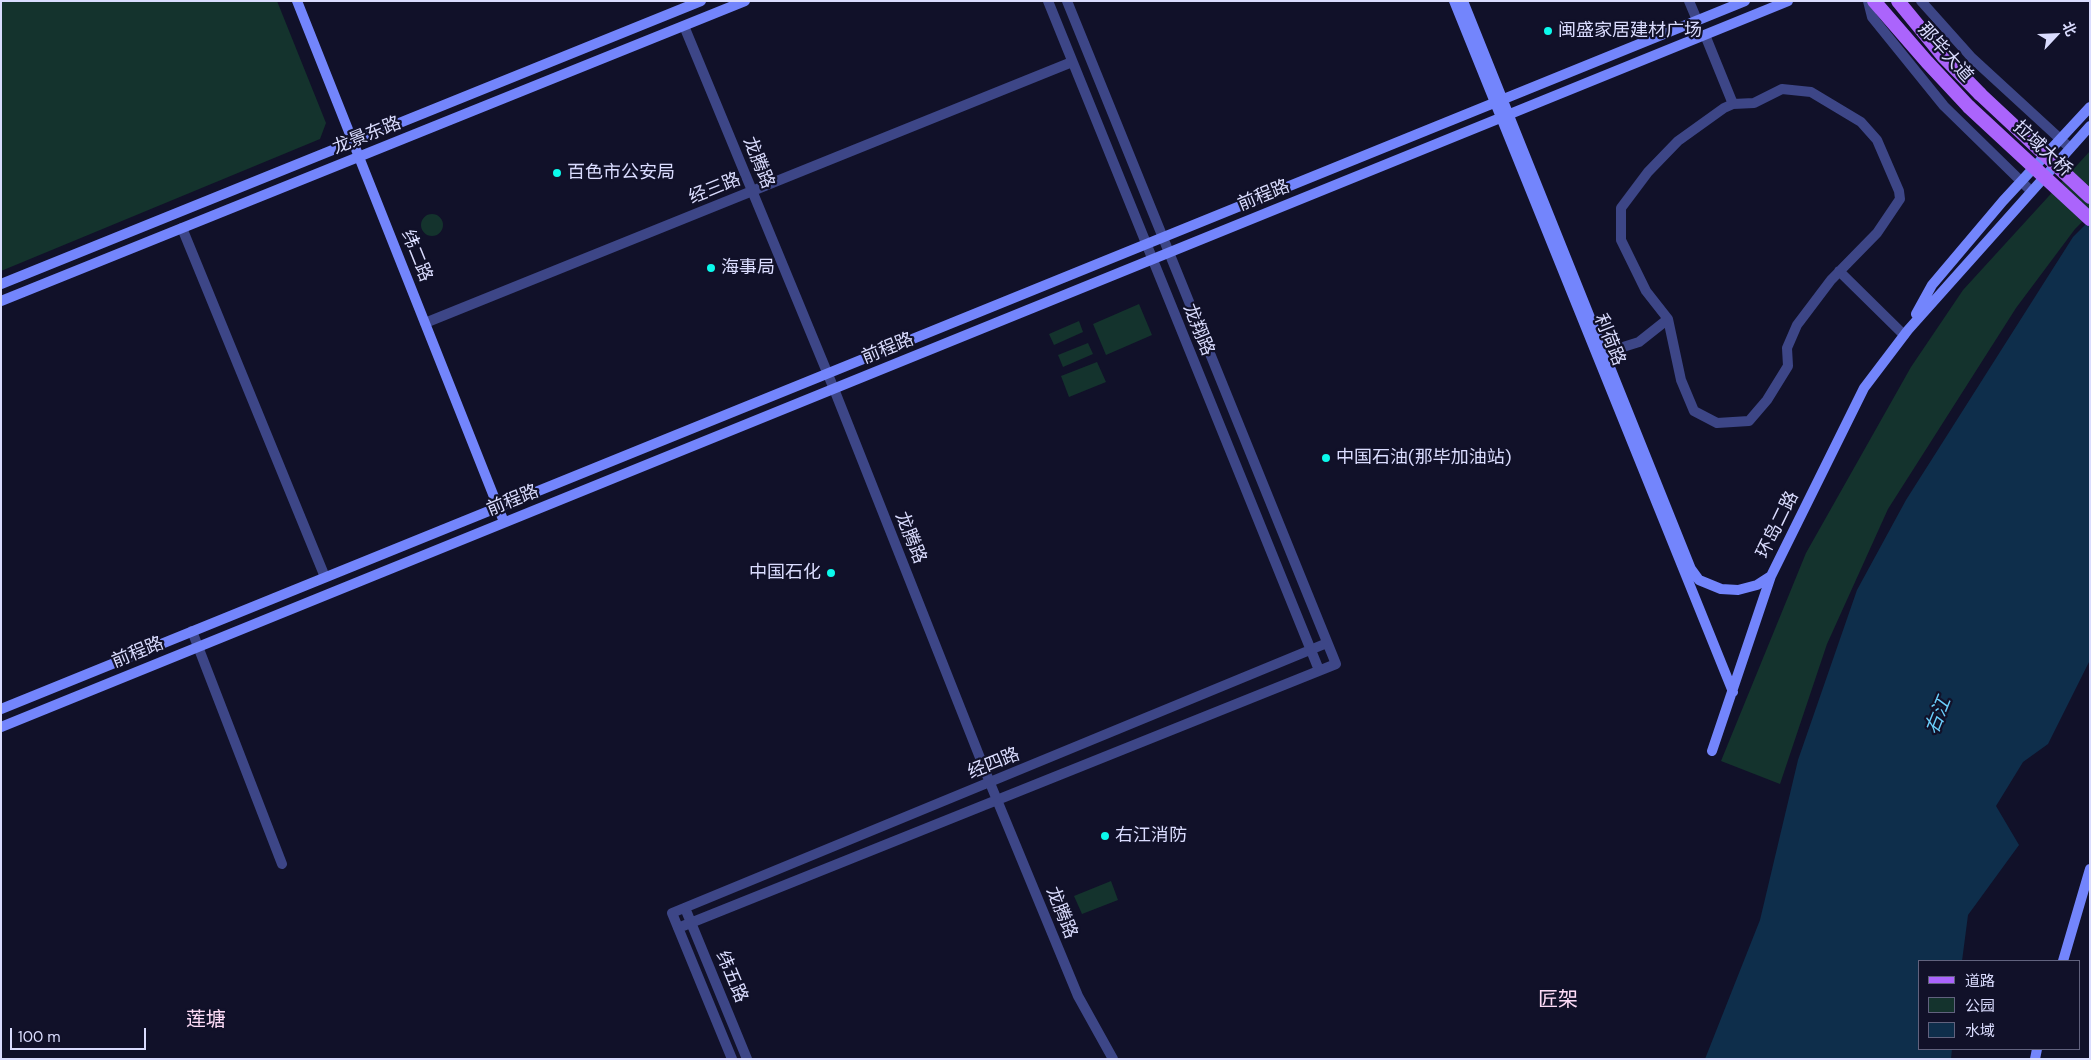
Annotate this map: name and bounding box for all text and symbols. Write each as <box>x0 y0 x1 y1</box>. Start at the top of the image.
north arrow <box>2031 10 2081 60</box>
street label: 那毕大道 <box>1913 19 1977 87</box>
text: 北 <box>2058 19 2081 39</box>
place label: 闽盛家居建材广场 <box>1558 20 1702 42</box>
marker: 闽盛家居建材广场 <box>1542 25 1554 37</box>
street label: 龙景东路 <box>330 113 404 159</box>
street label: 拉域大桥 <box>2008 117 2076 181</box>
street label: 龙腾路 <box>738 134 778 192</box>
place label: 百色市公安局 <box>567 162 675 184</box>
marker: 百色市公安局 <box>551 167 563 179</box>
street label: 经三路 <box>686 169 744 209</box>
street label: 前程路 <box>1235 176 1293 216</box>
street label: 纬二路 <box>396 227 436 285</box>
place label: 海事局 <box>721 257 775 279</box>
marker: 海事局 <box>705 262 717 274</box>
street label: 龙翔路 <box>1178 301 1218 359</box>
street label: 利荷路 <box>1589 311 1629 369</box>
street label: 前程路 <box>859 329 917 369</box>
place label: 中国石油(那毕加油站) <box>1336 447 1511 469</box>
marker: 中国石油(那毕加油站) <box>1320 452 1332 464</box>
street label: 前程路 <box>484 481 542 521</box>
street label: 环岛二路 <box>1753 488 1803 562</box>
street label: 龙腾路 <box>890 509 930 567</box>
place label: 中国石化 <box>749 562 821 584</box>
marker: 中国石化 <box>825 567 837 579</box>
street label: 前程路 <box>109 633 167 673</box>
water label: 右江 <box>1921 694 1957 738</box>
street label: 经四路 <box>965 744 1023 784</box>
place label: 右江消防 <box>1115 825 1187 847</box>
marker: 右江消防 <box>1099 830 1111 842</box>
street label: 龙腾路 <box>1041 884 1081 942</box>
street label: 纬五路 <box>711 948 751 1006</box>
legend <box>1918 960 2081 1050</box>
text: 道路 <box>1965 971 1995 991</box>
district label: 匠架 <box>1538 989 1578 1013</box>
text: 公园 <box>1965 996 1995 1016</box>
district label: 莲塘 <box>186 1009 226 1033</box>
scale bar <box>12 1018 149 1050</box>
text: 水域 <box>1965 1021 1995 1041</box>
text: 100 m <box>18 1027 61 1047</box>

